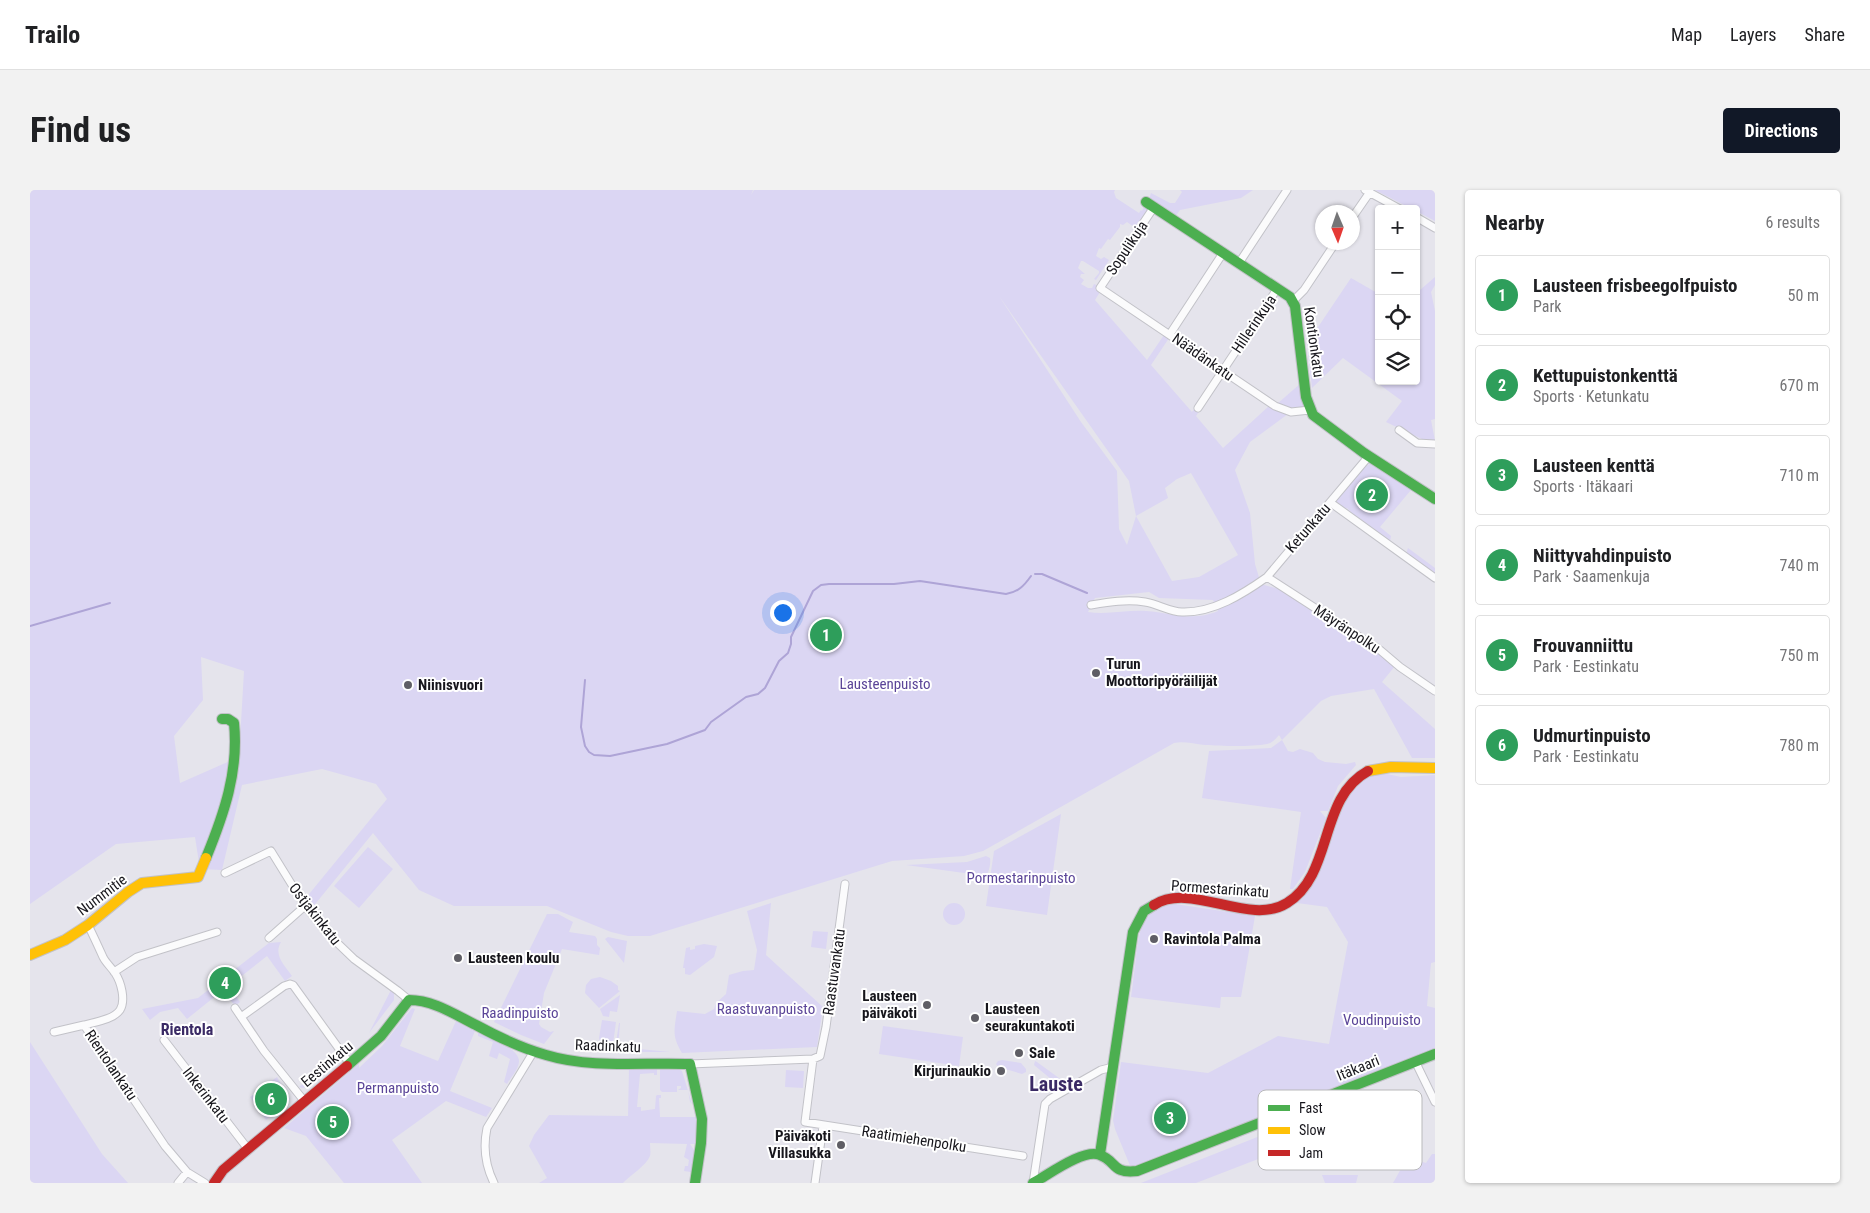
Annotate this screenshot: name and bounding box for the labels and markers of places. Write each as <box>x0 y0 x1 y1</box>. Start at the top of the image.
pin: 2 <box>1356 476 1388 514</box>
pin: 1 <box>810 616 842 654</box>
place label: Turun Moottoripyöräilijät <box>1106 655 1218 690</box>
marker: Turun Moottoripyöräilijät <box>1090 667 1102 679</box>
place label: Niinisvuori <box>418 676 483 694</box>
marker: Niinisvuori <box>402 679 414 691</box>
place label: Ravintola Palma <box>1164 930 1261 948</box>
marker: Ravintola Palma <box>1148 933 1160 945</box>
place label: Lausteen koulu <box>468 949 559 967</box>
marker: Lausteen koulu <box>452 952 464 964</box>
pin: 4 <box>209 964 241 1002</box>
place label: Lausteen päiväkoti <box>862 987 917 1022</box>
marker: Lausteen päiväkoti <box>921 999 933 1011</box>
place label: Lausteen seurakuntakoti <box>985 1000 1075 1035</box>
marker: Lausteen seurakuntakoti <box>969 1012 981 1024</box>
place label: Sale <box>1029 1044 1055 1062</box>
marker: Sale <box>1013 1047 1025 1059</box>
place label: Kirjurinaukio <box>914 1062 991 1080</box>
marker: Kirjurinaukio <box>995 1065 1007 1077</box>
pin: 6 <box>255 1080 287 1118</box>
pin: 3 <box>1154 1099 1186 1137</box>
pin: 5 <box>317 1103 349 1141</box>
place label: Päiväkoti Villasukka <box>768 1127 831 1162</box>
marker: Päiväkoti Villasukka <box>835 1139 847 1151</box>

